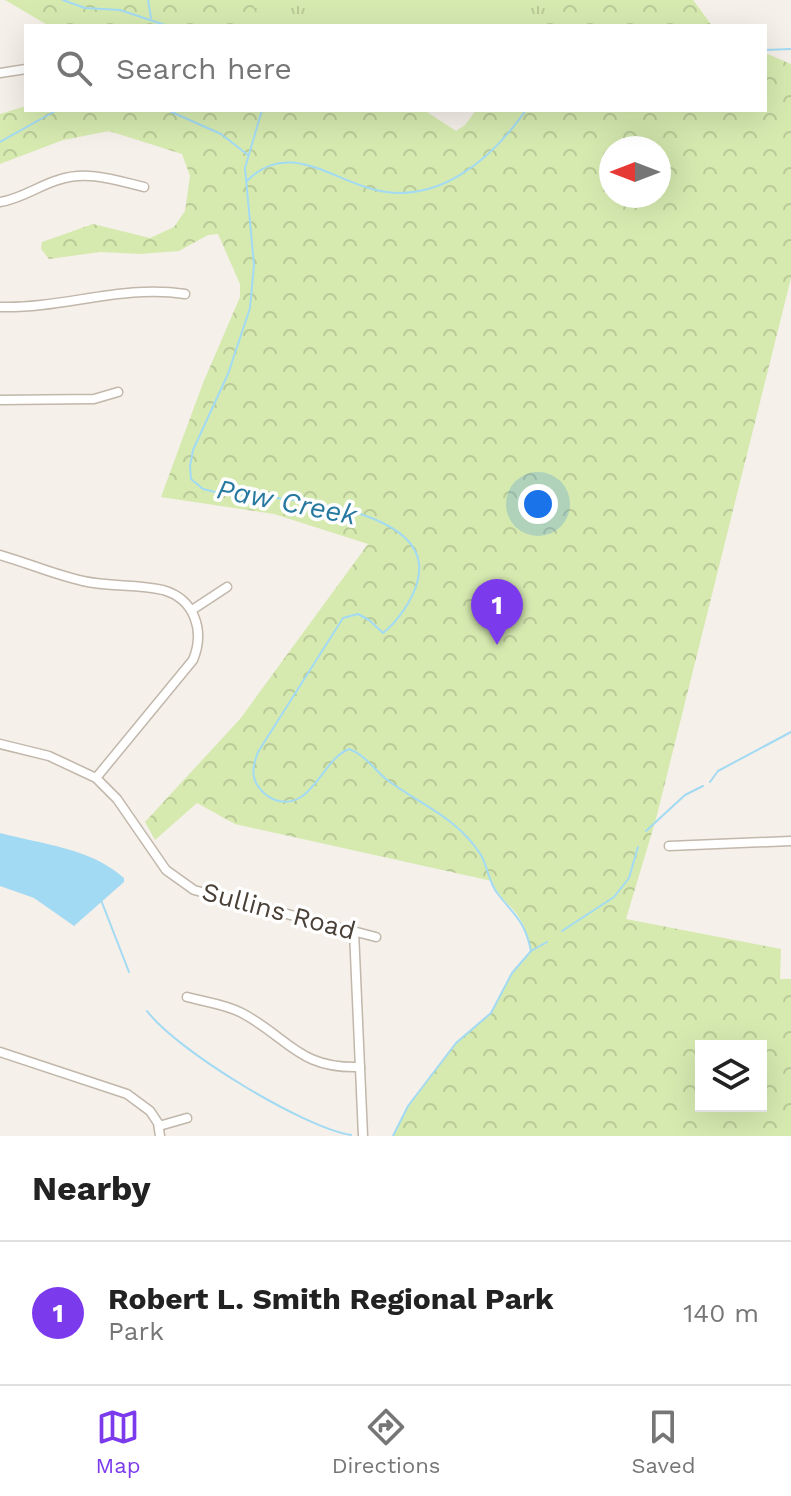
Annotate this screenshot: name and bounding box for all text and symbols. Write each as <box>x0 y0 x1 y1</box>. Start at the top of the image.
search box <box>24 24 767 112</box>
icon: search <box>52 46 96 90</box>
text: Search here <box>116 51 292 86</box>
north arrow <box>599 136 671 208</box>
water label: Paw Creek <box>214 472 360 532</box>
your location <box>518 484 558 524</box>
pin: 1 <box>471 579 523 645</box>
street label: Sullins Road <box>199 876 359 946</box>
map controls <box>695 1040 767 1112</box>
button: layers <box>695 1040 767 1112</box>
text: Nearby <box>32 1168 151 1208</box>
text: Robert L. Smith Regional Park <box>108 1281 554 1316</box>
text: 1 <box>52 1298 64 1328</box>
text: 140 m <box>683 1298 759 1328</box>
text: Park <box>108 1316 164 1346</box>
tab: Map <box>96 1405 140 1478</box>
tab: Directions <box>332 1405 440 1478</box>
tab: Saved <box>632 1405 695 1478</box>

